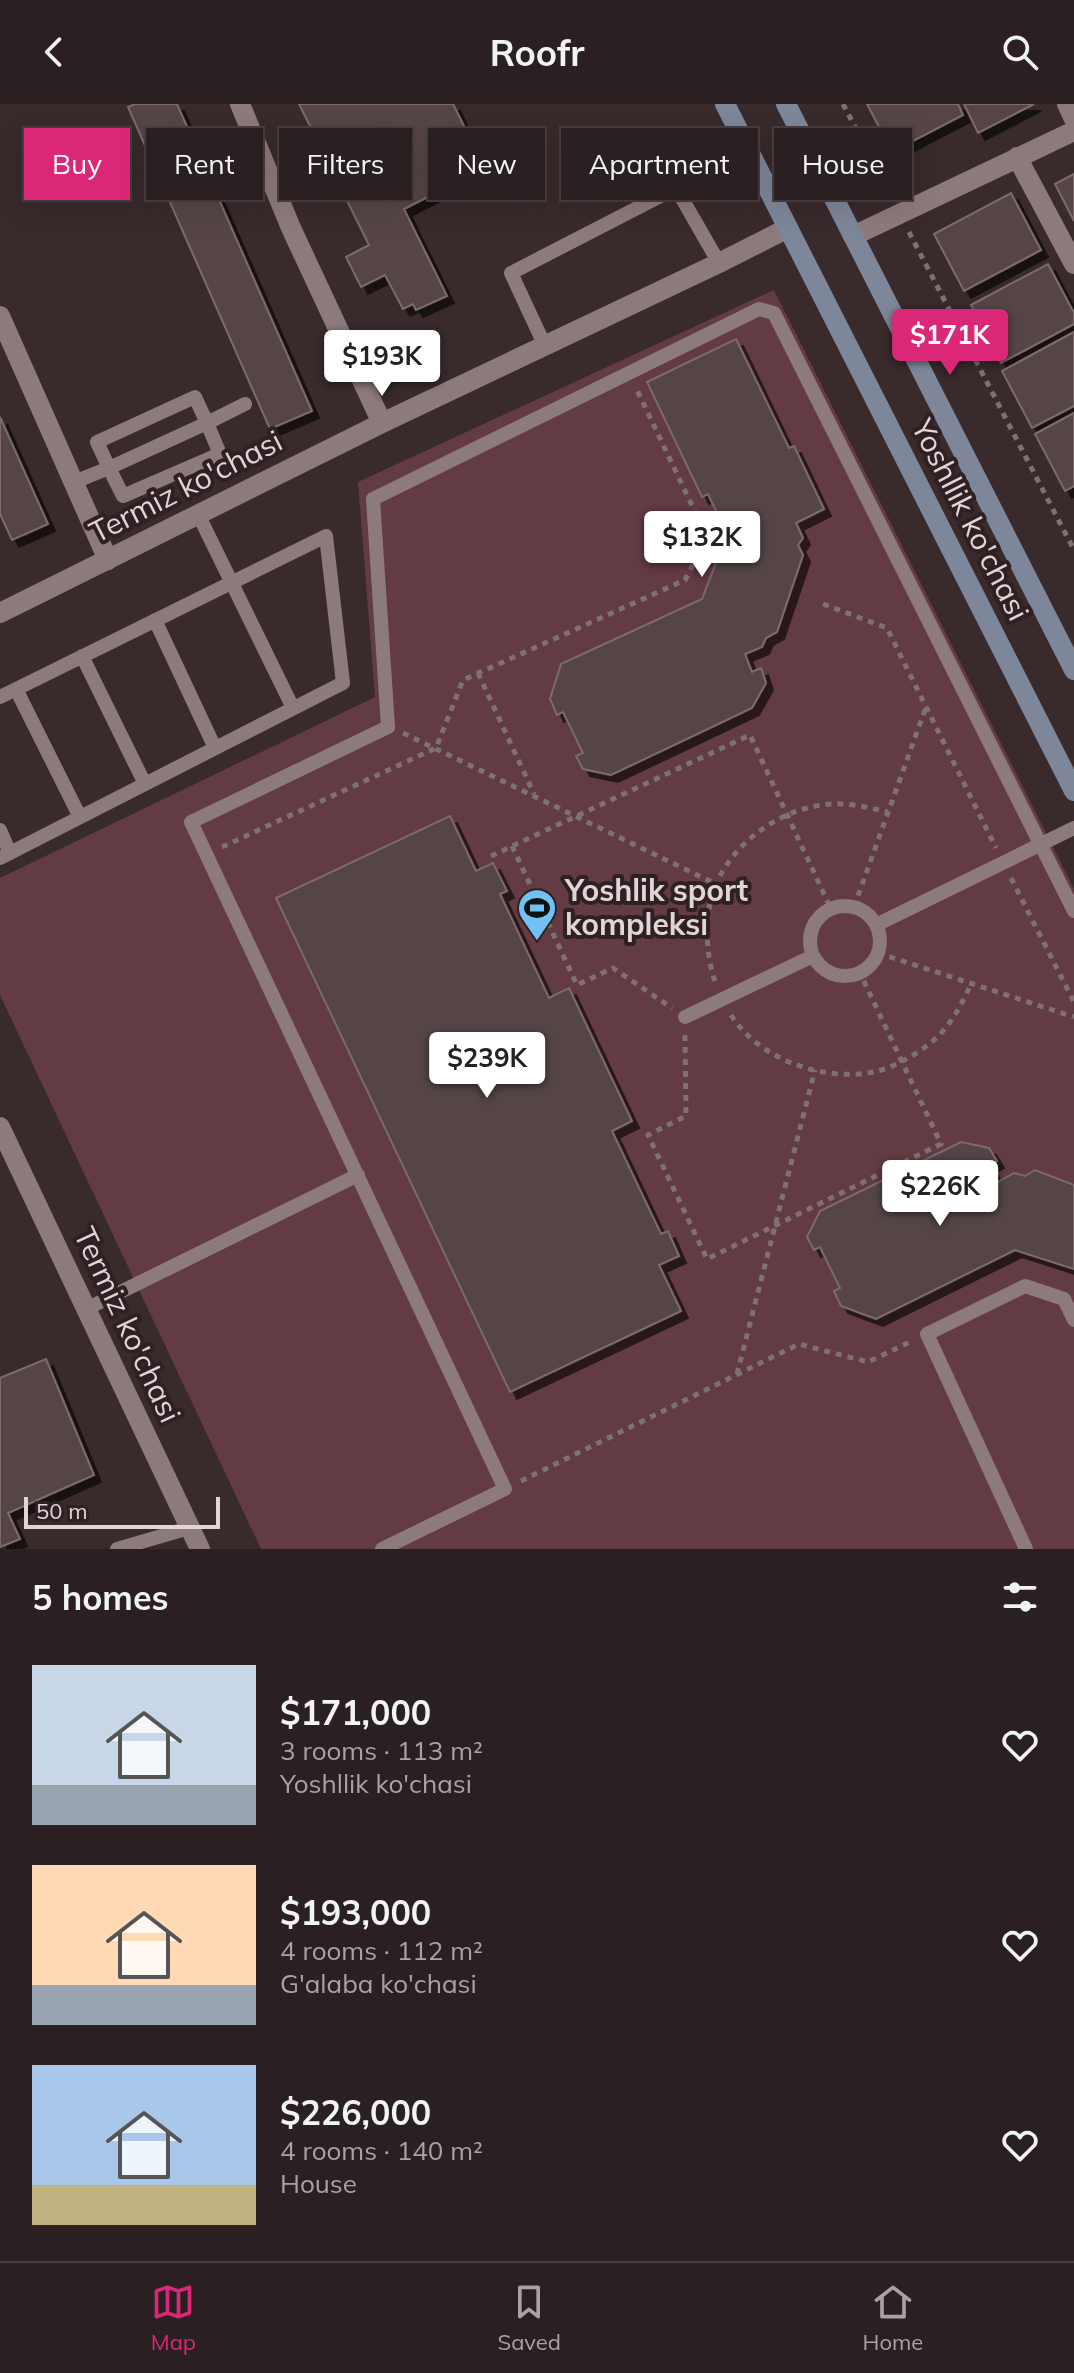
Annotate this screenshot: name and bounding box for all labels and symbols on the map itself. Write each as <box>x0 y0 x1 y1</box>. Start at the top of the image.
pin: $171K <box>894 309 1006 377</box>
pin: $193K <box>326 330 438 398</box>
street label: Yoshllik ko'chasi <box>903 411 1038 627</box>
street label: Termiz ko'chasi <box>83 421 288 551</box>
pin: $132K <box>646 511 758 579</box>
place label: Yoshlik sport kompleksi <box>564 871 748 943</box>
sports icon: Yoshlik sport kompleksi <box>516 887 558 942</box>
pin: $239K <box>431 1032 543 1100</box>
pin: $226K <box>884 1160 996 1228</box>
street label: Termiz ko'chasi <box>66 1221 190 1428</box>
scale bar <box>24 1493 220 1529</box>

